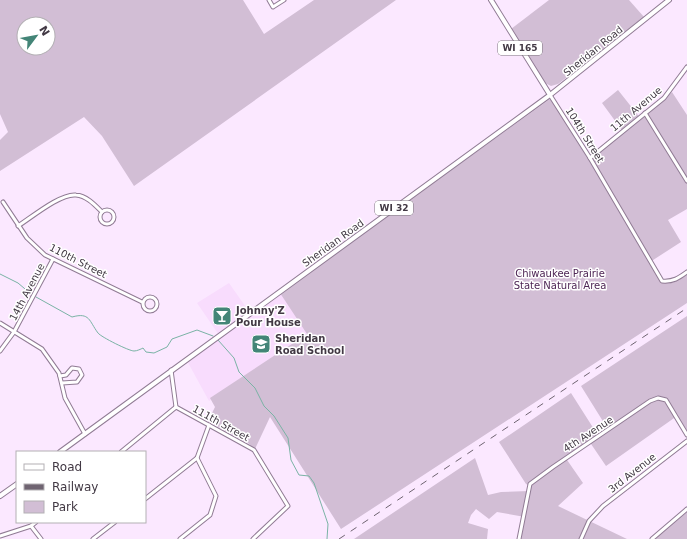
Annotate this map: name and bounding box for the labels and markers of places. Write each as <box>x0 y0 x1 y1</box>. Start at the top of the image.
bar icon: Johnny'Z Pour House <box>211 305 233 327</box>
place label: Johnny'Z Pour House <box>235 305 301 328</box>
school or university icon: Sheridan Road School <box>250 333 272 355</box>
place label: Sheridan Road School <box>275 333 344 356</box>

